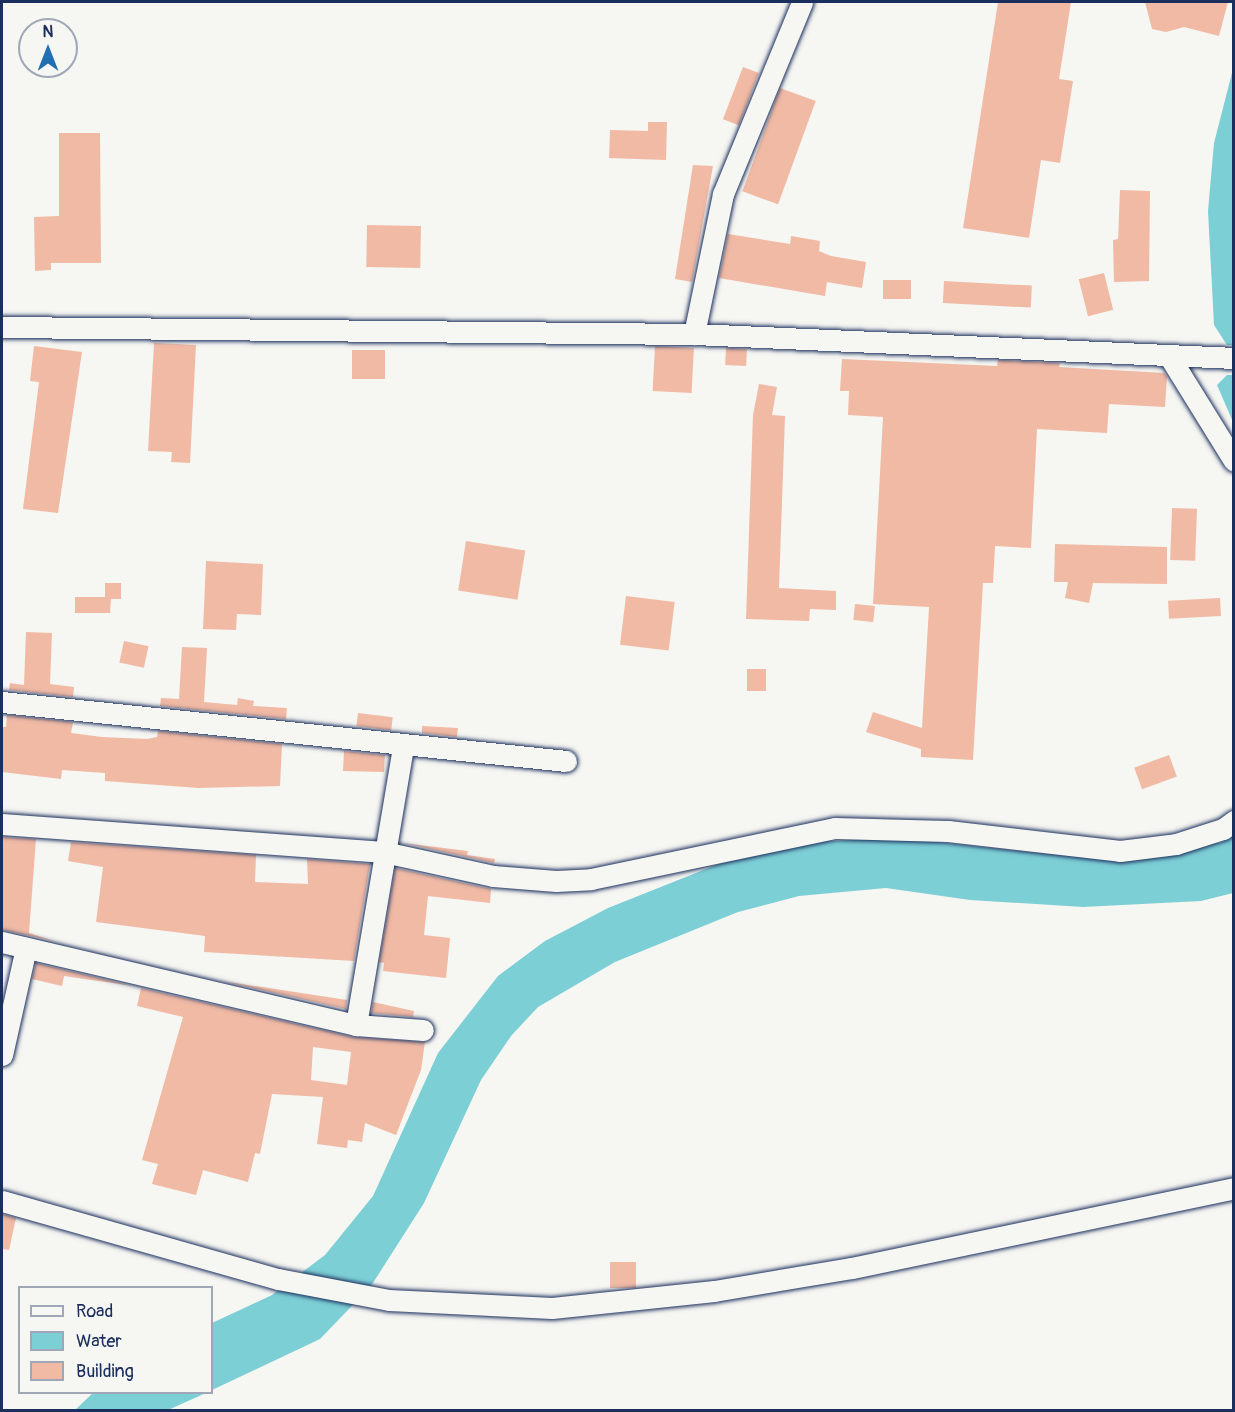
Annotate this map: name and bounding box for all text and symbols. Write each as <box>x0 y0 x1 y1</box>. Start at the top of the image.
north arrow <box>18 18 78 78</box>
text: N <box>43 22 53 42</box>
legend <box>18 1286 213 1394</box>
text: Road <box>76 1300 113 1323</box>
text: Water <box>76 1330 122 1353</box>
text: Building <box>76 1360 134 1383</box>

